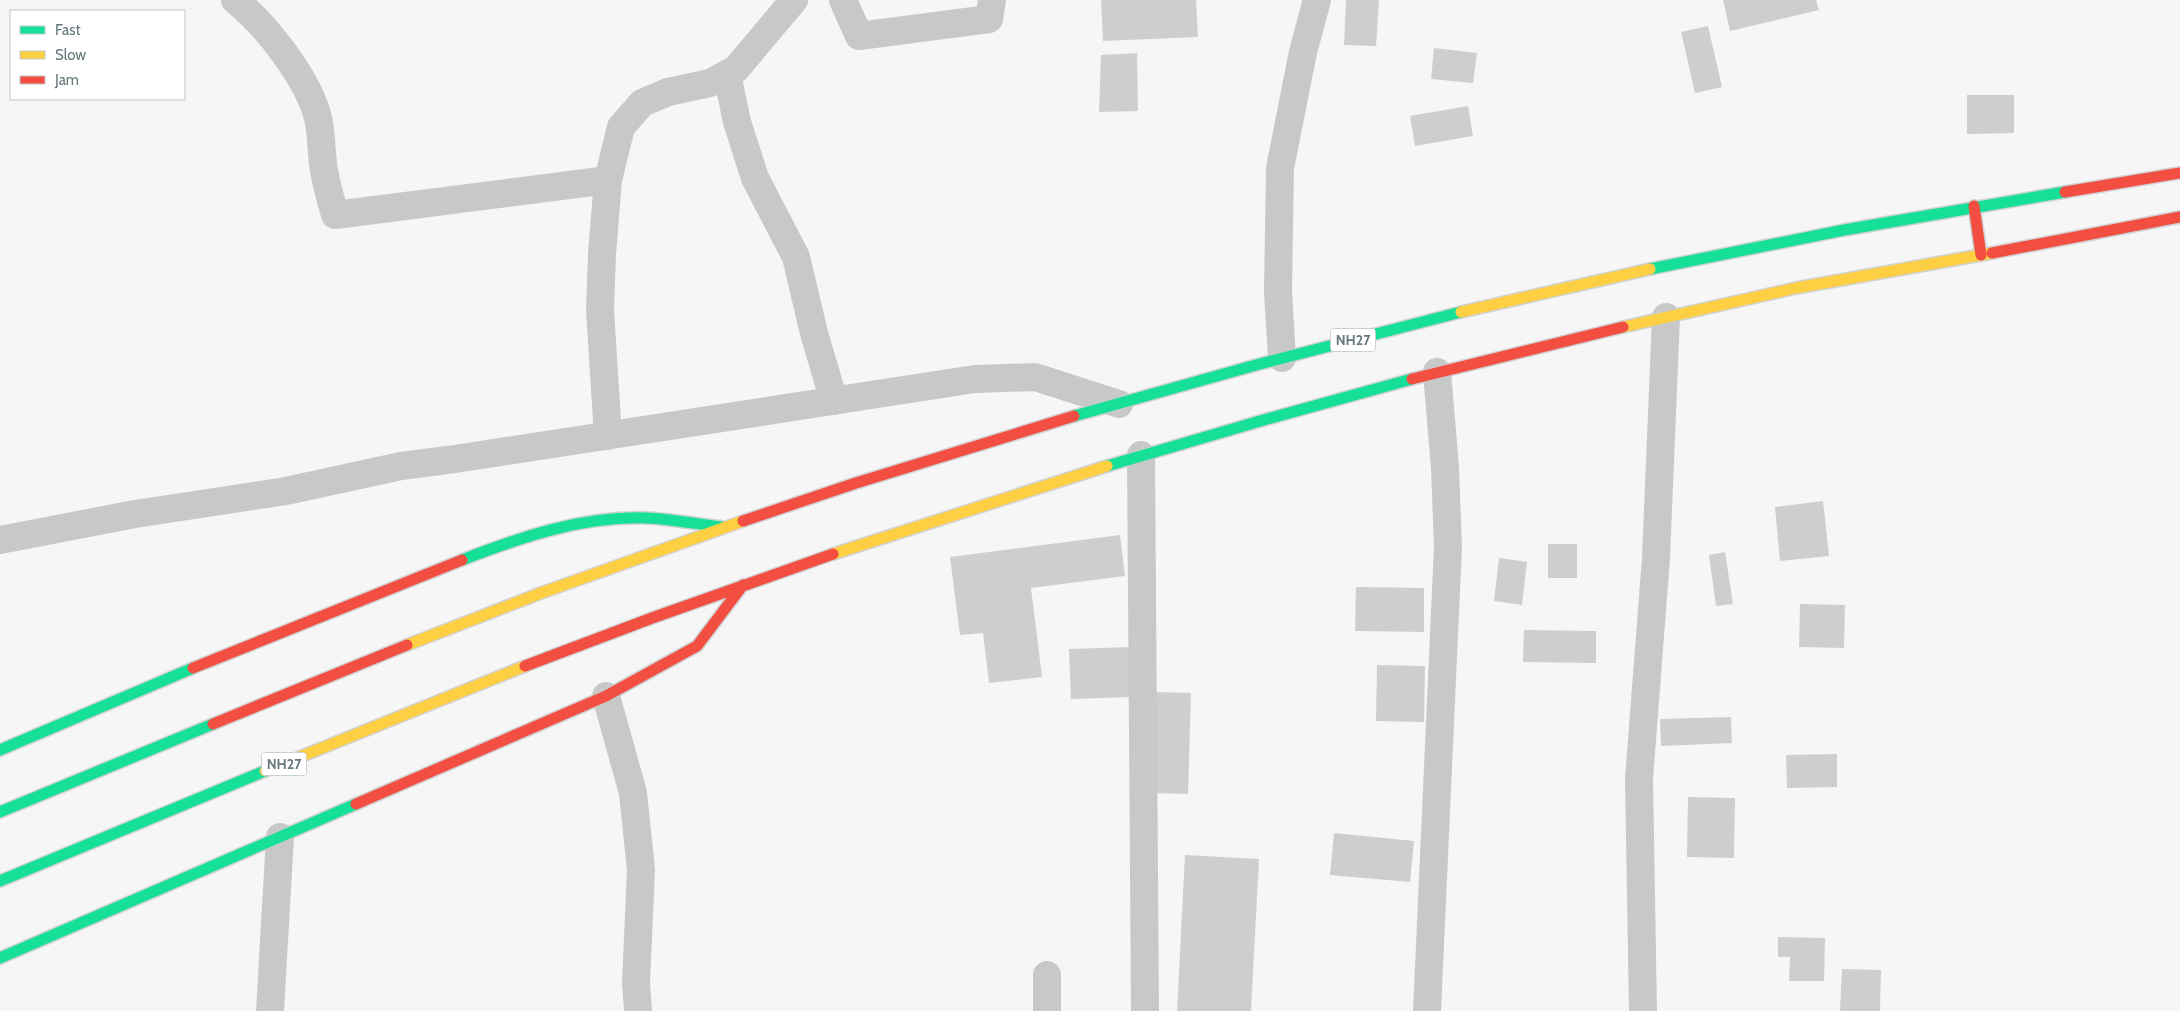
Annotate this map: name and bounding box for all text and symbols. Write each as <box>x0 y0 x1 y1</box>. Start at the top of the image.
legend <box>10 10 185 100</box>
text: Fast <box>55 21 80 39</box>
text: Slow <box>55 46 86 64</box>
text: Jam <box>54 71 79 89</box>
road number: NH27 <box>1330 328 1376 352</box>
road number: NH27 <box>262 752 306 776</box>

